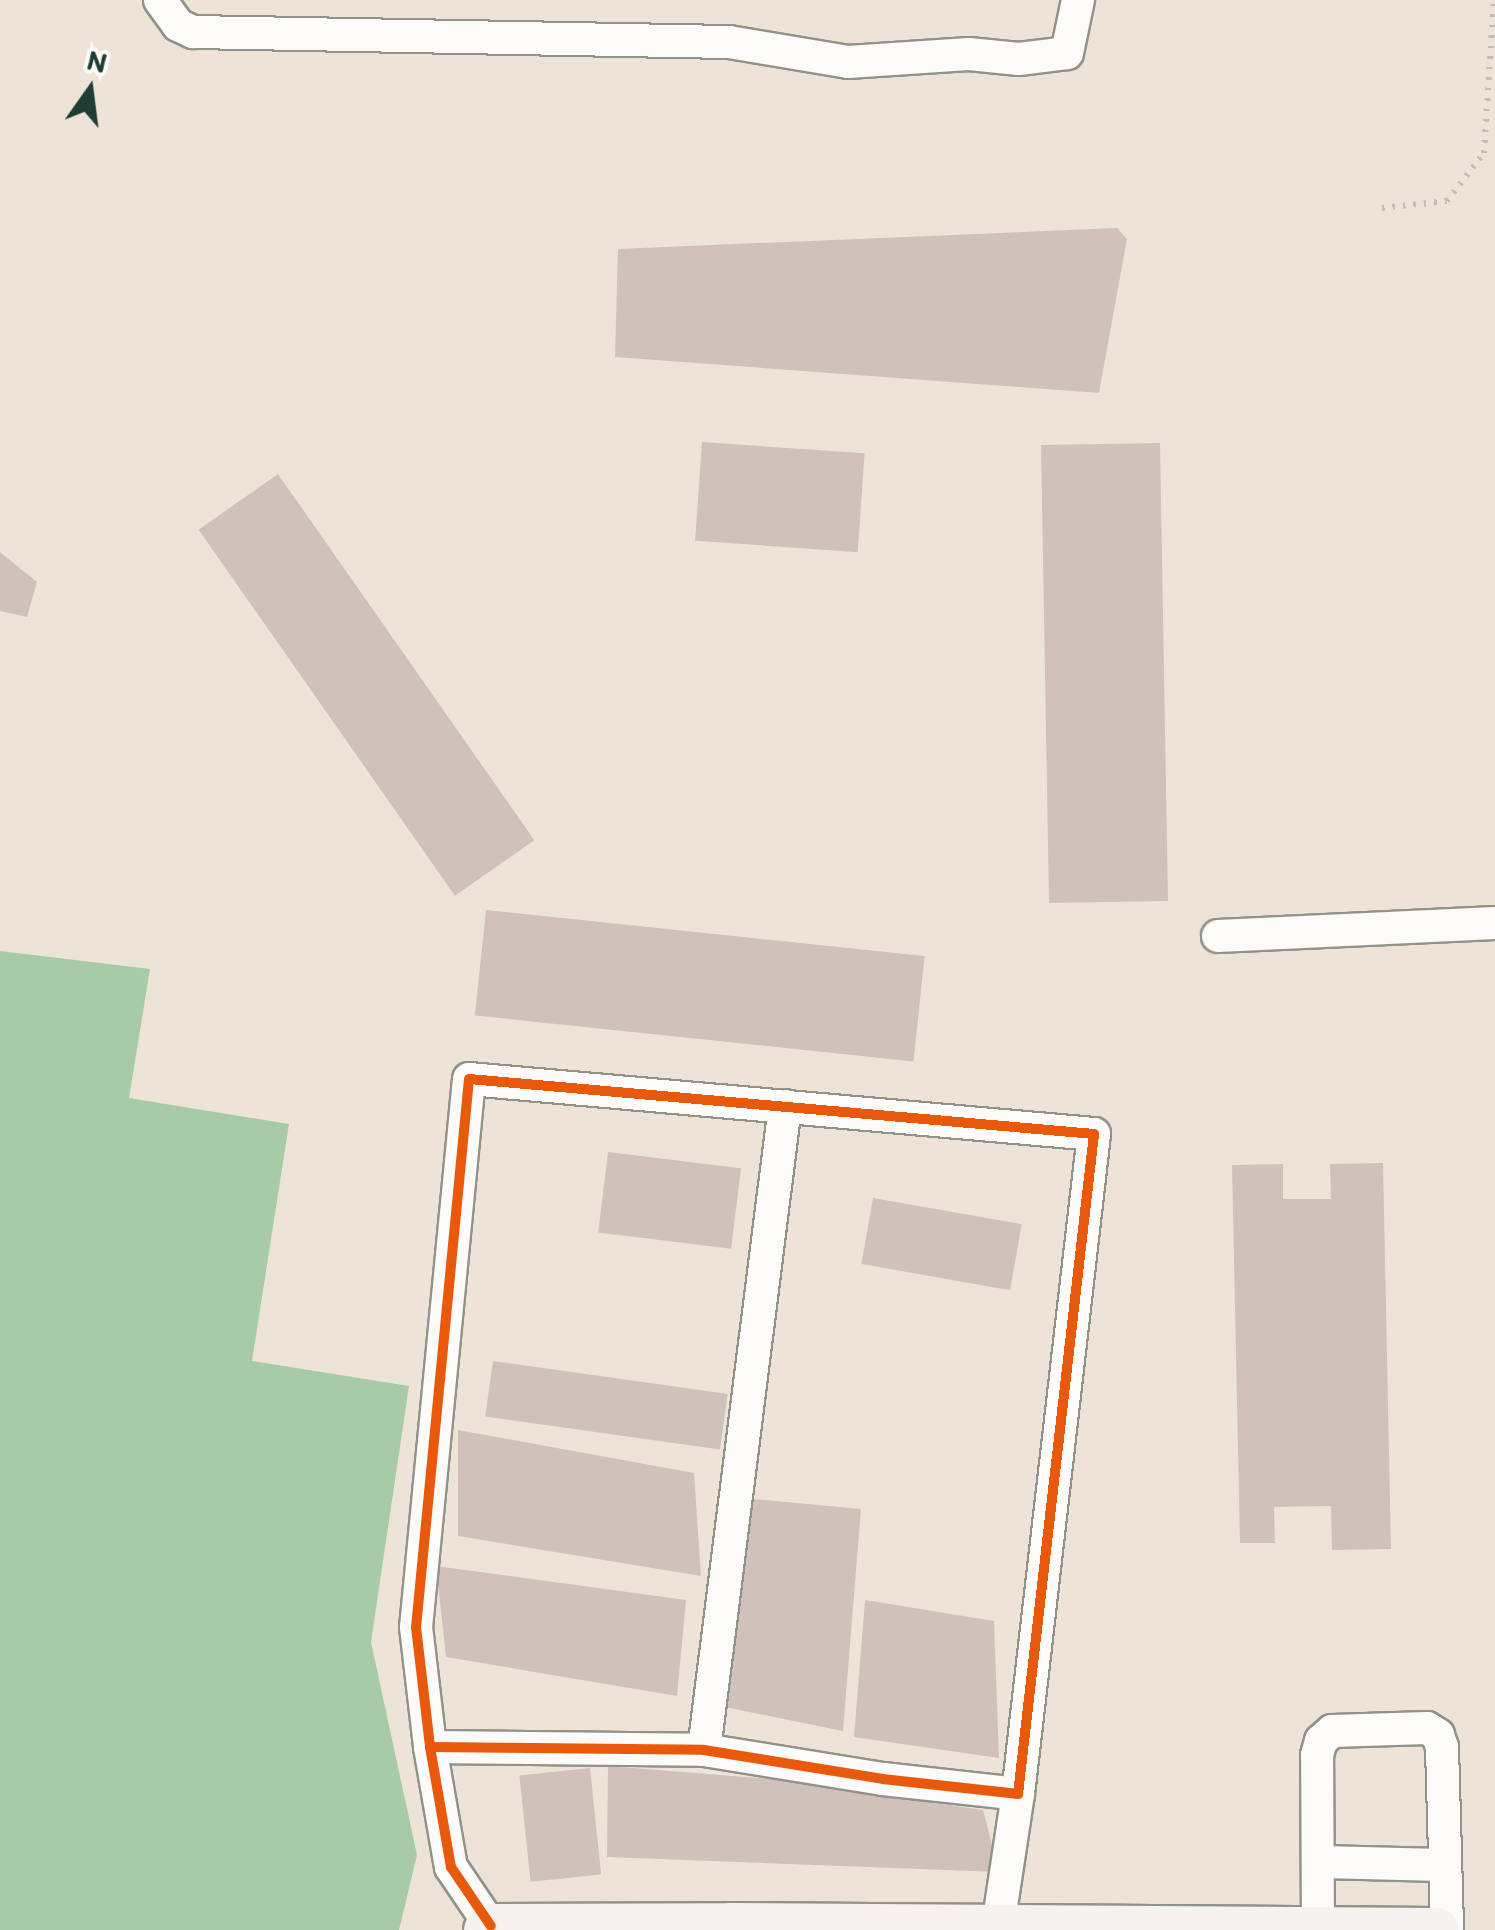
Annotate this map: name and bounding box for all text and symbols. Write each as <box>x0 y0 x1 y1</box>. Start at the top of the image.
north arrow <box>40 40 140 140</box>
text: N <box>84 42 111 80</box>

